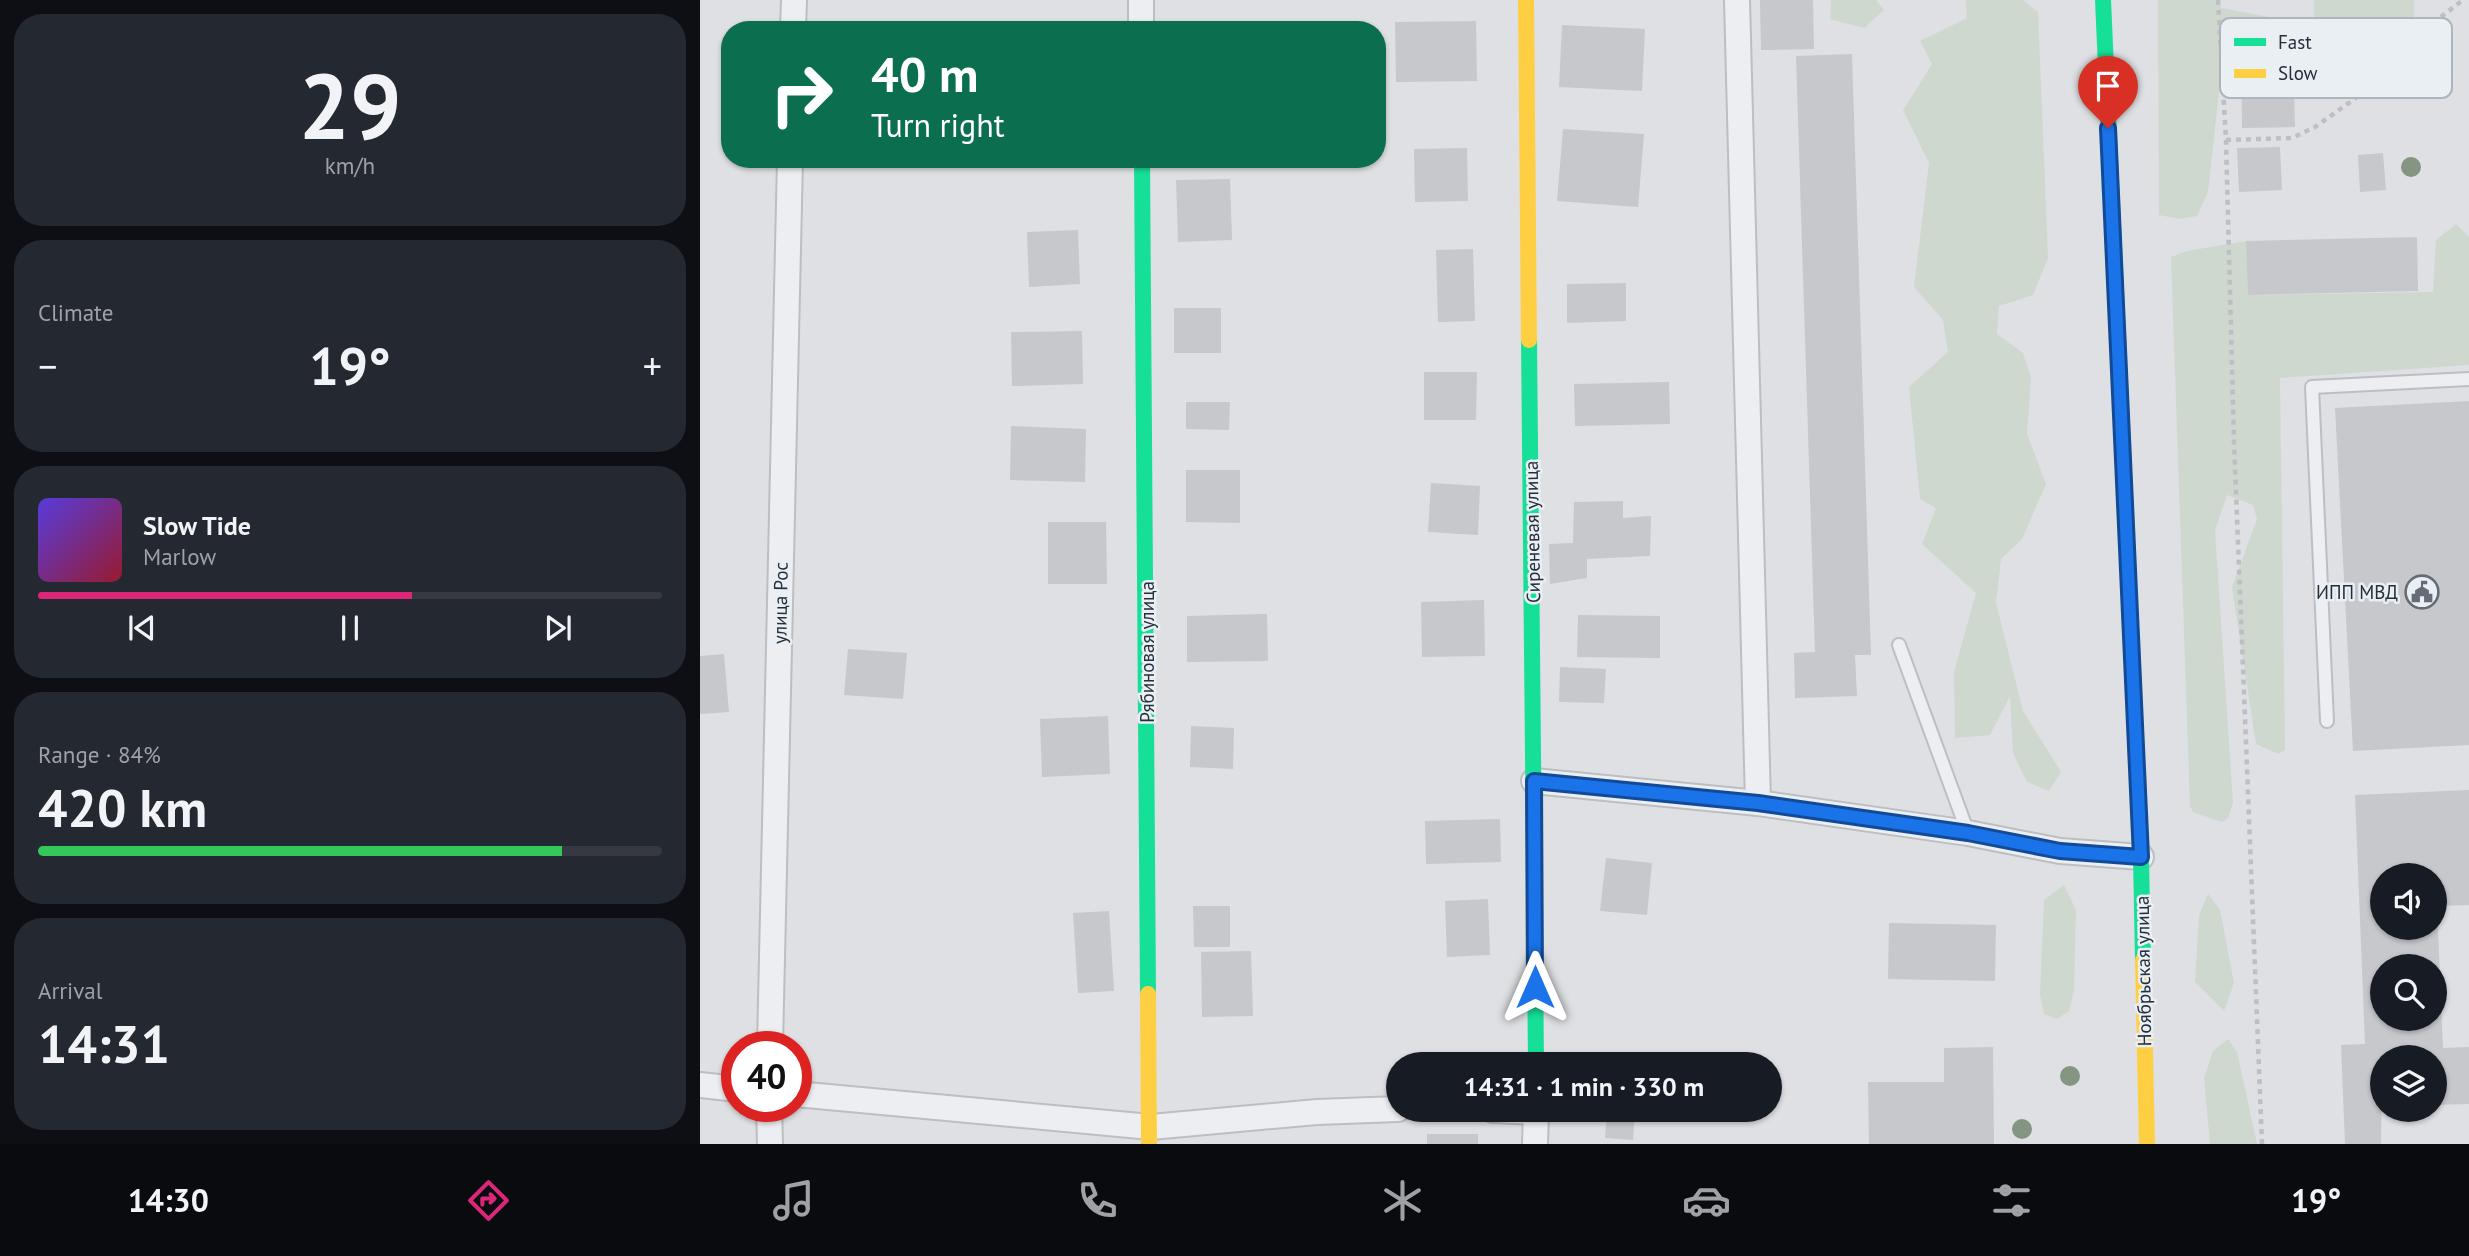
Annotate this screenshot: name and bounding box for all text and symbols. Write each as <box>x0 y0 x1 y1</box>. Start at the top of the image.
legend <box>2220 18 2452 98</box>
text: Fast <box>2278 30 2312 54</box>
text: 40 m <box>871 42 978 106</box>
text: 29 <box>298 46 402 164</box>
icon: right <box>756 49 847 140</box>
pin <box>2078 56 2138 128</box>
text: Slow <box>2278 61 2318 85</box>
icon: arrive <box>2089 67 2127 105</box>
text: Turn right <box>871 104 1005 146</box>
text: km/h <box>325 151 375 180</box>
text: Climate <box>38 298 113 327</box>
text: 19° <box>309 332 391 399</box>
text: − <box>38 341 57 390</box>
text: + <box>643 341 662 390</box>
street label: Сиреневая улица <box>1519 461 1545 603</box>
text: Slow Tide <box>143 509 251 542</box>
text: Marlow <box>143 542 216 571</box>
street label: улица Рос <box>767 562 793 644</box>
public building icon: ИПП МВД <box>2403 573 2441 611</box>
place label: ИПП МВД <box>2316 580 2398 604</box>
street label: Рябиновая улица <box>1135 581 1159 723</box>
icon: previous <box>123 609 161 647</box>
icon: pause <box>331 609 369 647</box>
icon: next <box>539 609 577 647</box>
text: Range · 84% <box>38 740 161 769</box>
text: 420 km <box>38 774 207 841</box>
map controls <box>2370 863 2447 1122</box>
button: sound <box>2370 863 2447 940</box>
street label: Ноябрьская улица <box>2130 896 2156 1046</box>
position arrow <box>1498 950 1572 1024</box>
button: search <box>2370 954 2447 1031</box>
text: Arrival <box>38 976 102 1005</box>
text: 14:31 <box>38 1010 170 1077</box>
speed limit sign: 40 <box>721 1031 812 1122</box>
button: layers <box>2370 1045 2447 1122</box>
text: 14:31 · 1 min · 330 m <box>1464 1070 1704 1103</box>
icon: directions <box>464 1176 513 1225</box>
icon: music <box>769 1176 818 1225</box>
icon: phone <box>1073 1176 1122 1225</box>
icon: climate <box>1378 1176 1427 1225</box>
icon: car <box>1682 1176 1731 1225</box>
icon: filters <box>1987 1176 2036 1225</box>
text: 14:30 <box>128 1179 209 1221</box>
text: 19° <box>2291 1179 2341 1221</box>

